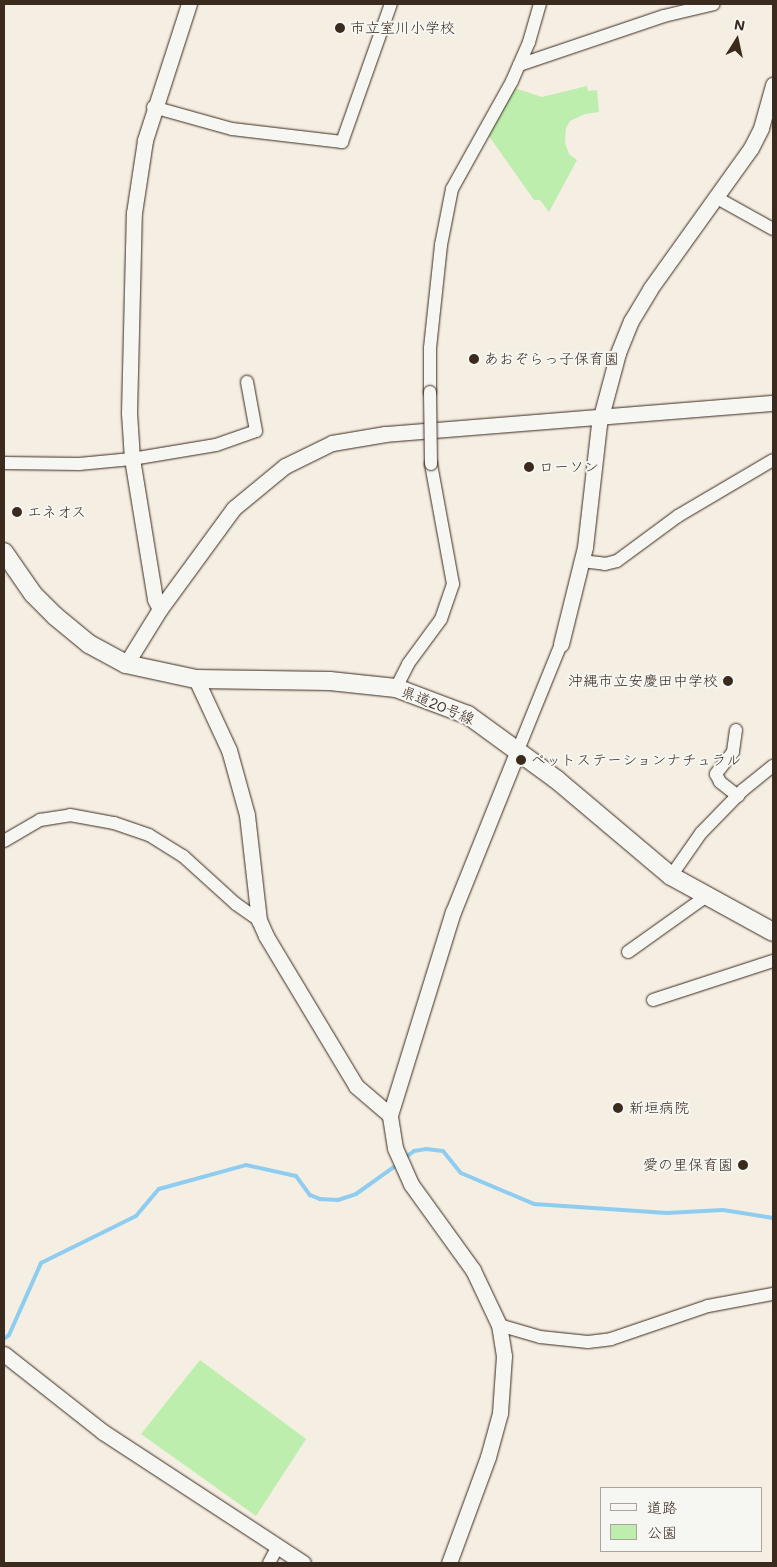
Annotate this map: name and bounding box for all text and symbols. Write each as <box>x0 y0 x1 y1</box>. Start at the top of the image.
text: N <box>733 14 747 35</box>
north arrow <box>712 15 762 65</box>
place label: 市立室川小学校 <box>350 19 455 37</box>
marker: 市立室川小学校 <box>334 22 346 34</box>
place label: あおぞらっ子保育園 <box>484 350 619 368</box>
marker: あおぞらっ子保育園 <box>468 353 480 365</box>
place label: ローソン <box>539 458 599 476</box>
marker: ローソン <box>523 461 535 473</box>
place label: エネオス <box>27 503 87 521</box>
marker: エネオス <box>11 506 23 518</box>
place label: 沖縄市立安慶田中学校 <box>568 672 718 690</box>
marker: 沖縄市立安慶田中学校 <box>722 675 734 687</box>
street label: 県道20号線 <box>399 682 477 728</box>
place label: ペットステーションナチュラル <box>531 751 741 769</box>
marker: ペットステーションナチュラル <box>515 754 527 766</box>
place label: 新垣病院 <box>629 1099 689 1117</box>
marker: 新垣病院 <box>611 1101 625 1115</box>
place label: 愛の里保育園 <box>643 1156 733 1174</box>
marker: 愛の里保育園 <box>737 1159 749 1171</box>
legend <box>600 1487 762 1552</box>
text: 道路 <box>647 1497 677 1517</box>
text: 公園 <box>647 1522 677 1542</box>

